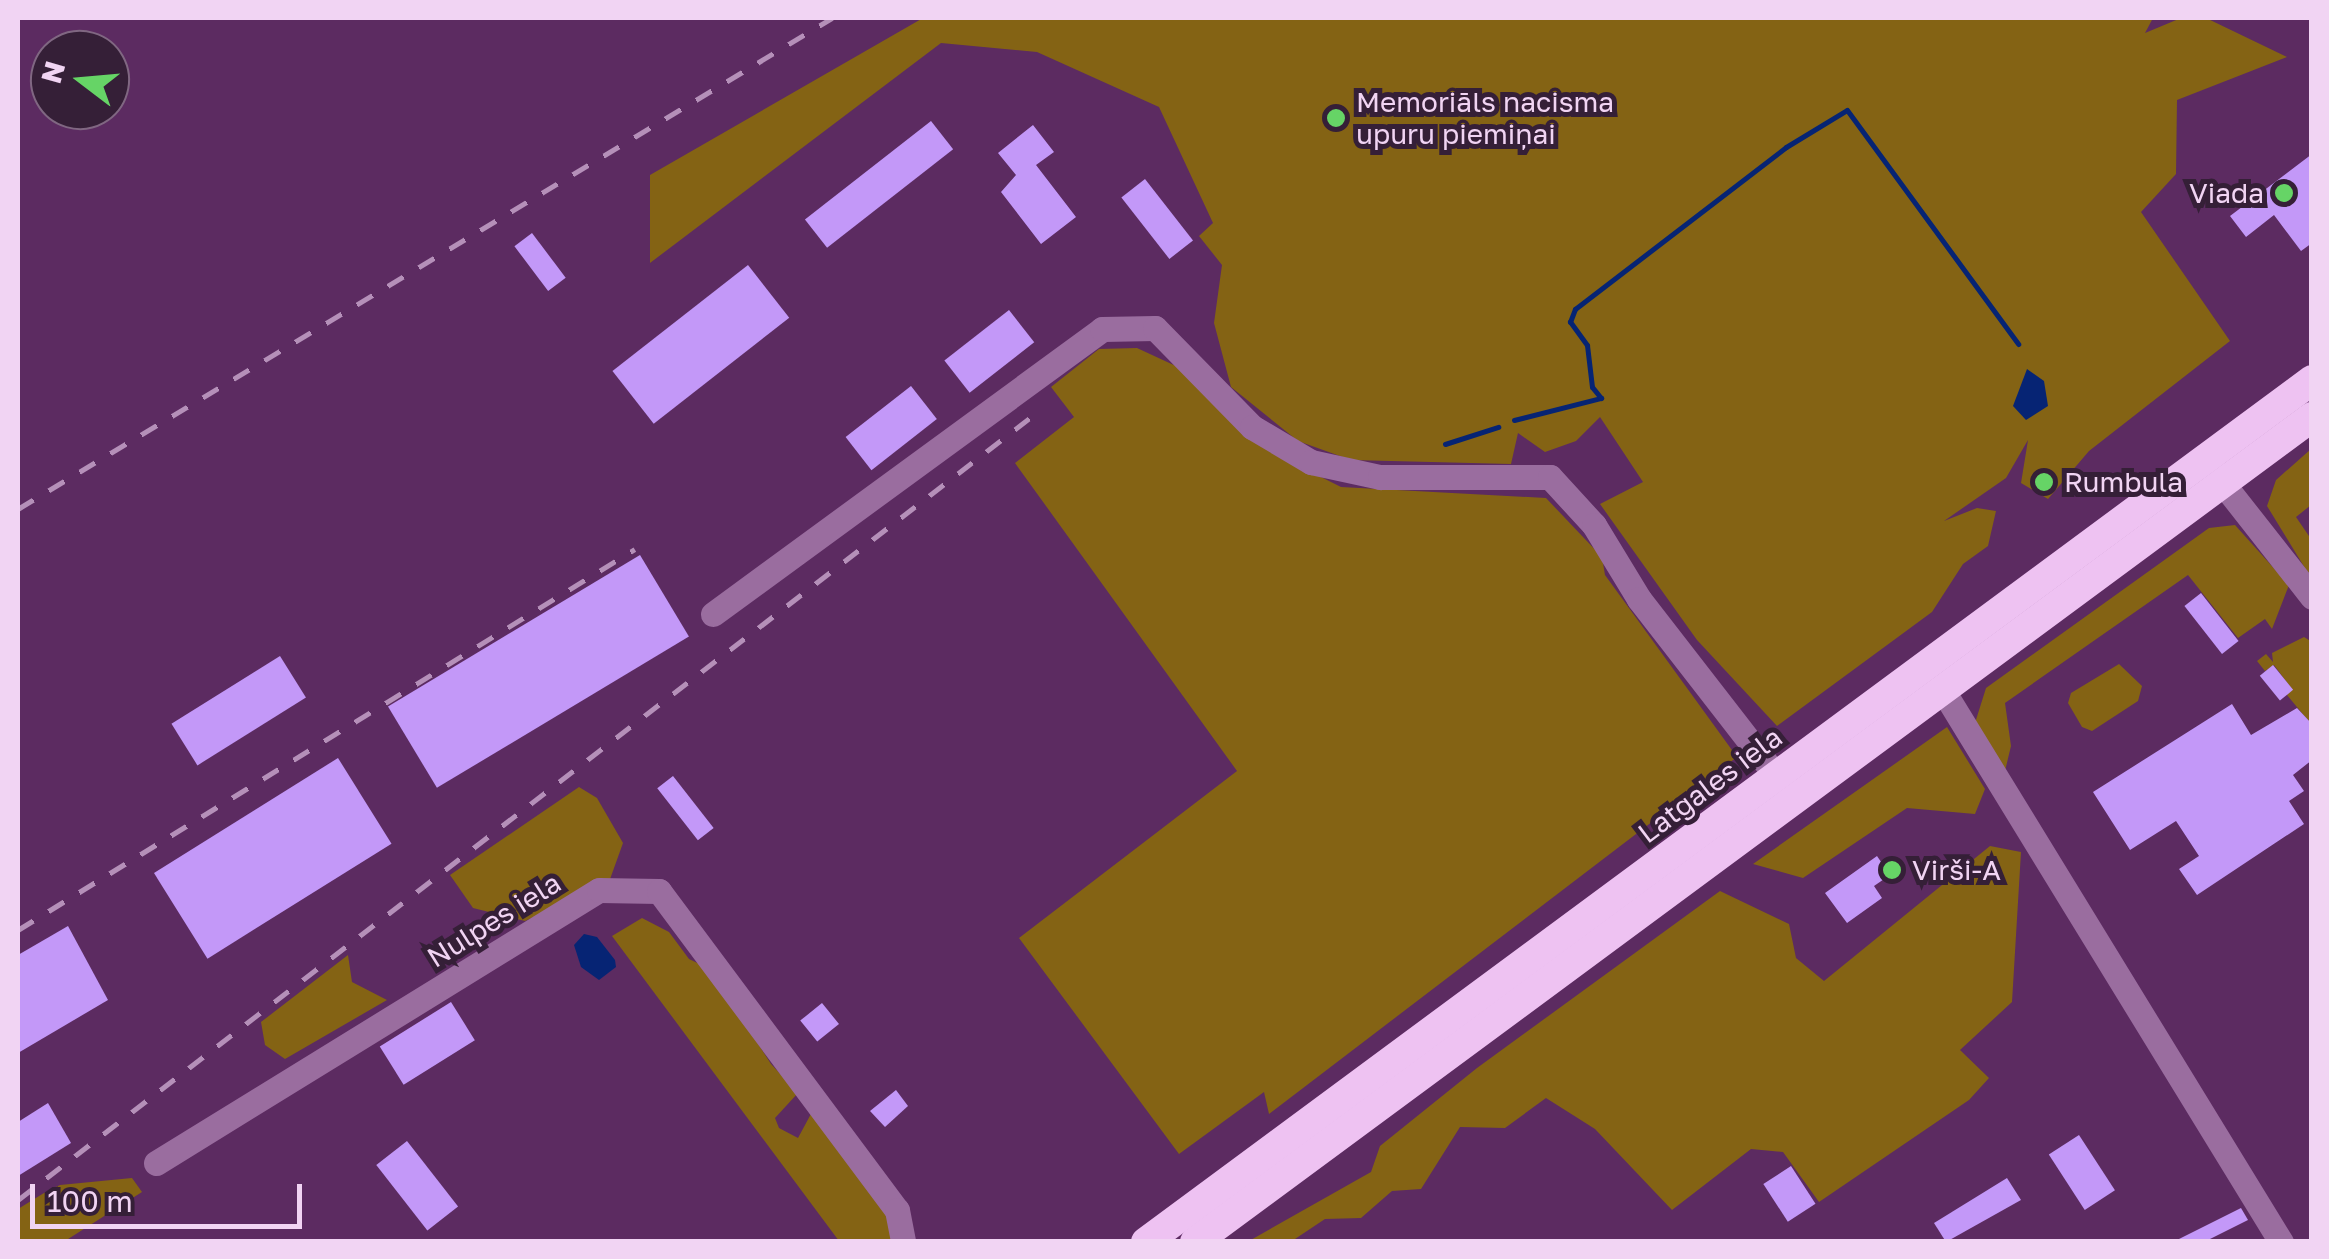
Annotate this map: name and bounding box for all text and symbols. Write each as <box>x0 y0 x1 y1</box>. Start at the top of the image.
north arrow <box>30 30 130 130</box>
text: N <box>34 57 71 87</box>
place label: Memoriāls nacisma upuru piemiņai <box>1356 85 1614 151</box>
marker: Memoriāls nacisma upuru piemiņai <box>1325 107 1347 129</box>
place label: Viada <box>2189 176 2264 210</box>
marker: Viada <box>2273 182 2295 204</box>
place label: Rumbula <box>2064 465 2183 499</box>
marker: Rumbula <box>2033 471 2055 493</box>
street label: Latgales iela <box>1631 720 1789 850</box>
place label: Virši-A <box>1912 853 2001 887</box>
marker: Virši-A <box>1881 859 1903 881</box>
street label: Nulpes iela <box>421 866 567 974</box>
scale bar <box>35 1164 308 1226</box>
text: 100 m <box>47 1183 133 1219</box>

